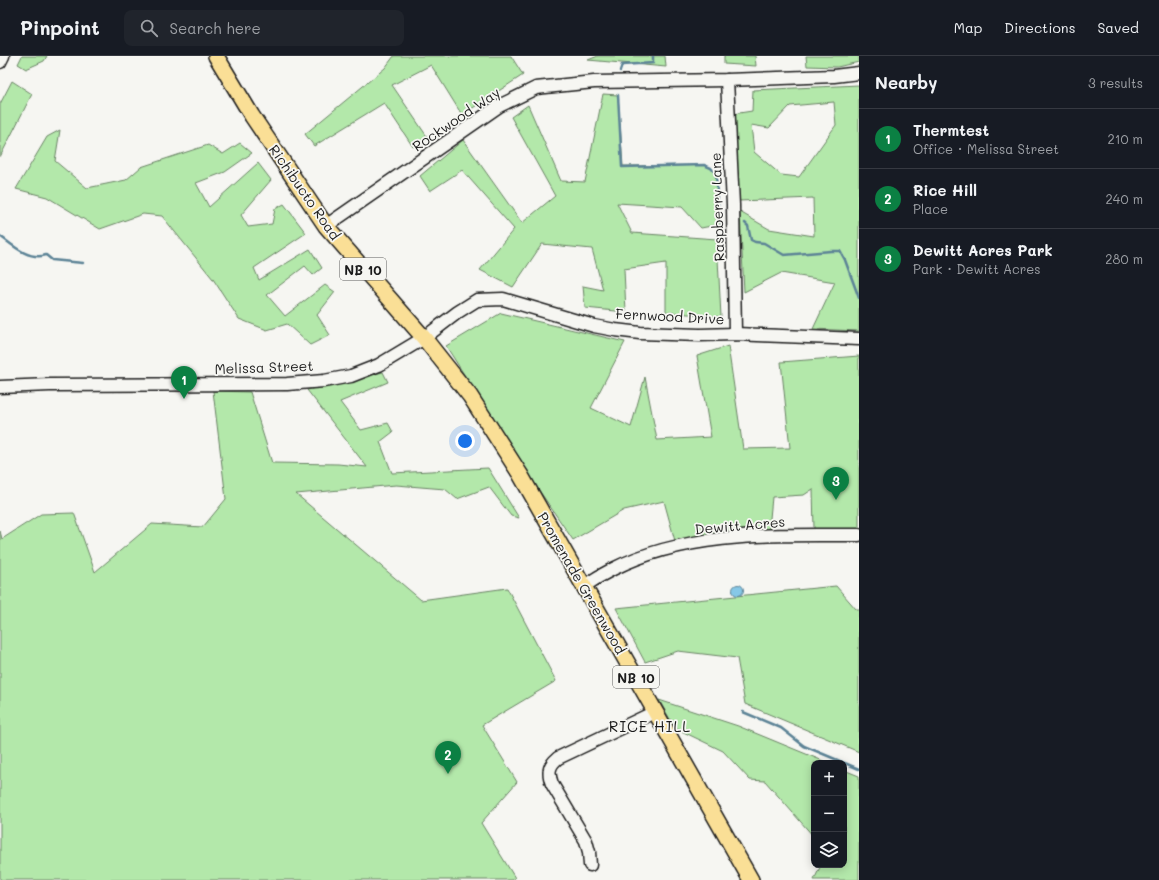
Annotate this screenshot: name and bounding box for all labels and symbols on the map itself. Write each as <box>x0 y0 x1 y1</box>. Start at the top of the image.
street label: Rockwood Way <box>408 83 504 155</box>
street label: Richibucto Road <box>265 141 345 244</box>
street label: Raspberry Lane <box>706 152 728 262</box>
road number: NB 10 <box>340 258 386 280</box>
street label: Fernwood Drive <box>615 304 725 328</box>
street label: Melissa Street <box>214 356 314 378</box>
pin: 1 <box>171 366 197 399</box>
your location <box>455 431 475 451</box>
pin: 3 <box>823 467 849 500</box>
street label: Promenade Greenwood <box>534 509 631 658</box>
street label: Dewitt Acres <box>694 512 786 538</box>
road number: NB 10 <box>613 666 659 688</box>
district label: RICE HILL <box>609 716 691 736</box>
pin: 2 <box>435 741 461 774</box>

